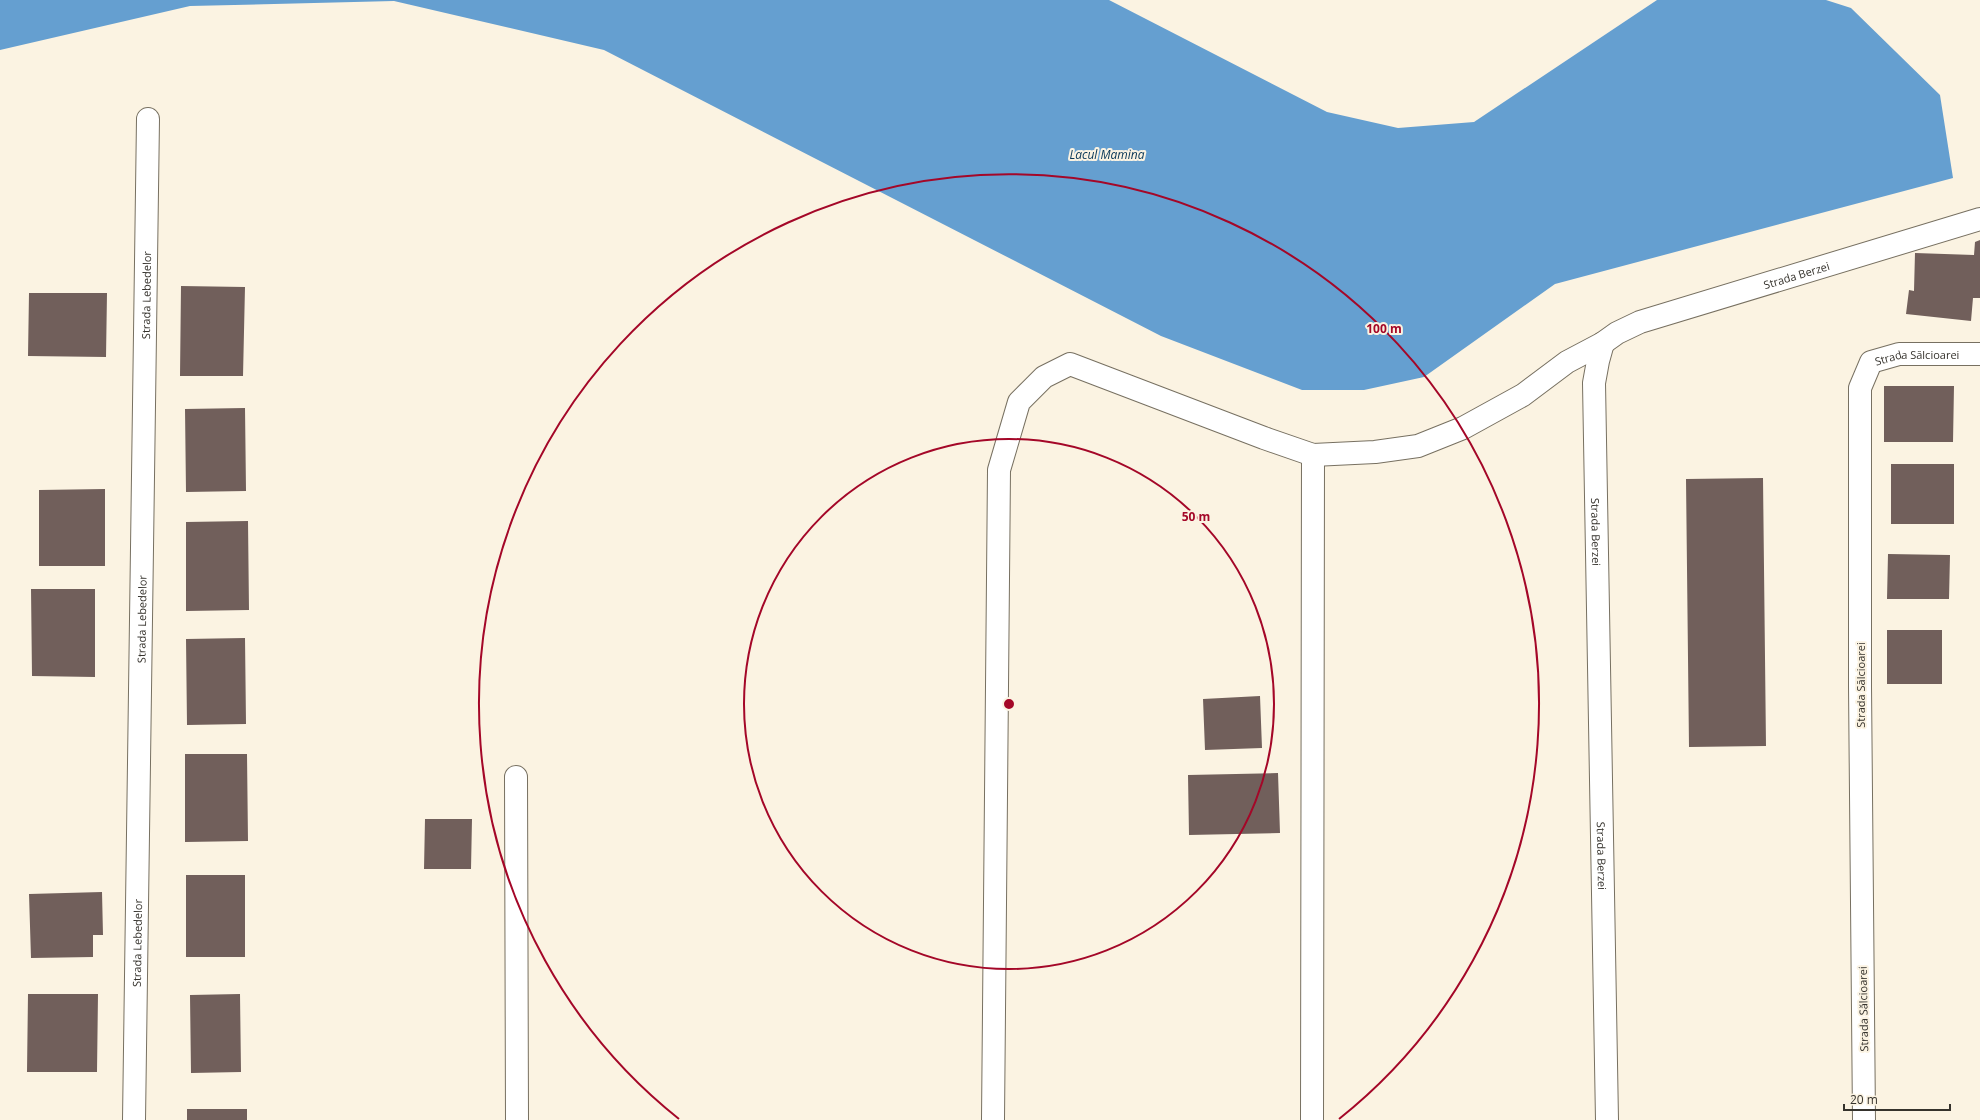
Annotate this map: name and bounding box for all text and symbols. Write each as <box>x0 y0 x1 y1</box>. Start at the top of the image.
water label: Lacul Mamina <box>1069 146 1145 163</box>
street label: Strada Lebedelor <box>137 250 154 339</box>
street label: Strada Berzei <box>1761 258 1831 292</box>
text: 100 m <box>1366 320 1402 337</box>
street label: Strada Sălcioarei <box>1873 346 1959 368</box>
street label: Strada Berzei <box>1589 498 1605 566</box>
text: 50 m <box>1182 508 1210 525</box>
street label: Strada Lebedelor <box>133 574 149 663</box>
street label: Strada Sălcioarei <box>1853 642 1868 728</box>
centre of rings <box>1002 697 1016 711</box>
street label: Strada Berzei <box>1594 822 1610 890</box>
street label: Strada Lebedelor <box>128 898 145 987</box>
street label: Strada Sălcioarei <box>1855 966 1871 1052</box>
scale bar <box>1844 1086 1950 1112</box>
text: 20 m <box>1850 1091 1878 1108</box>

